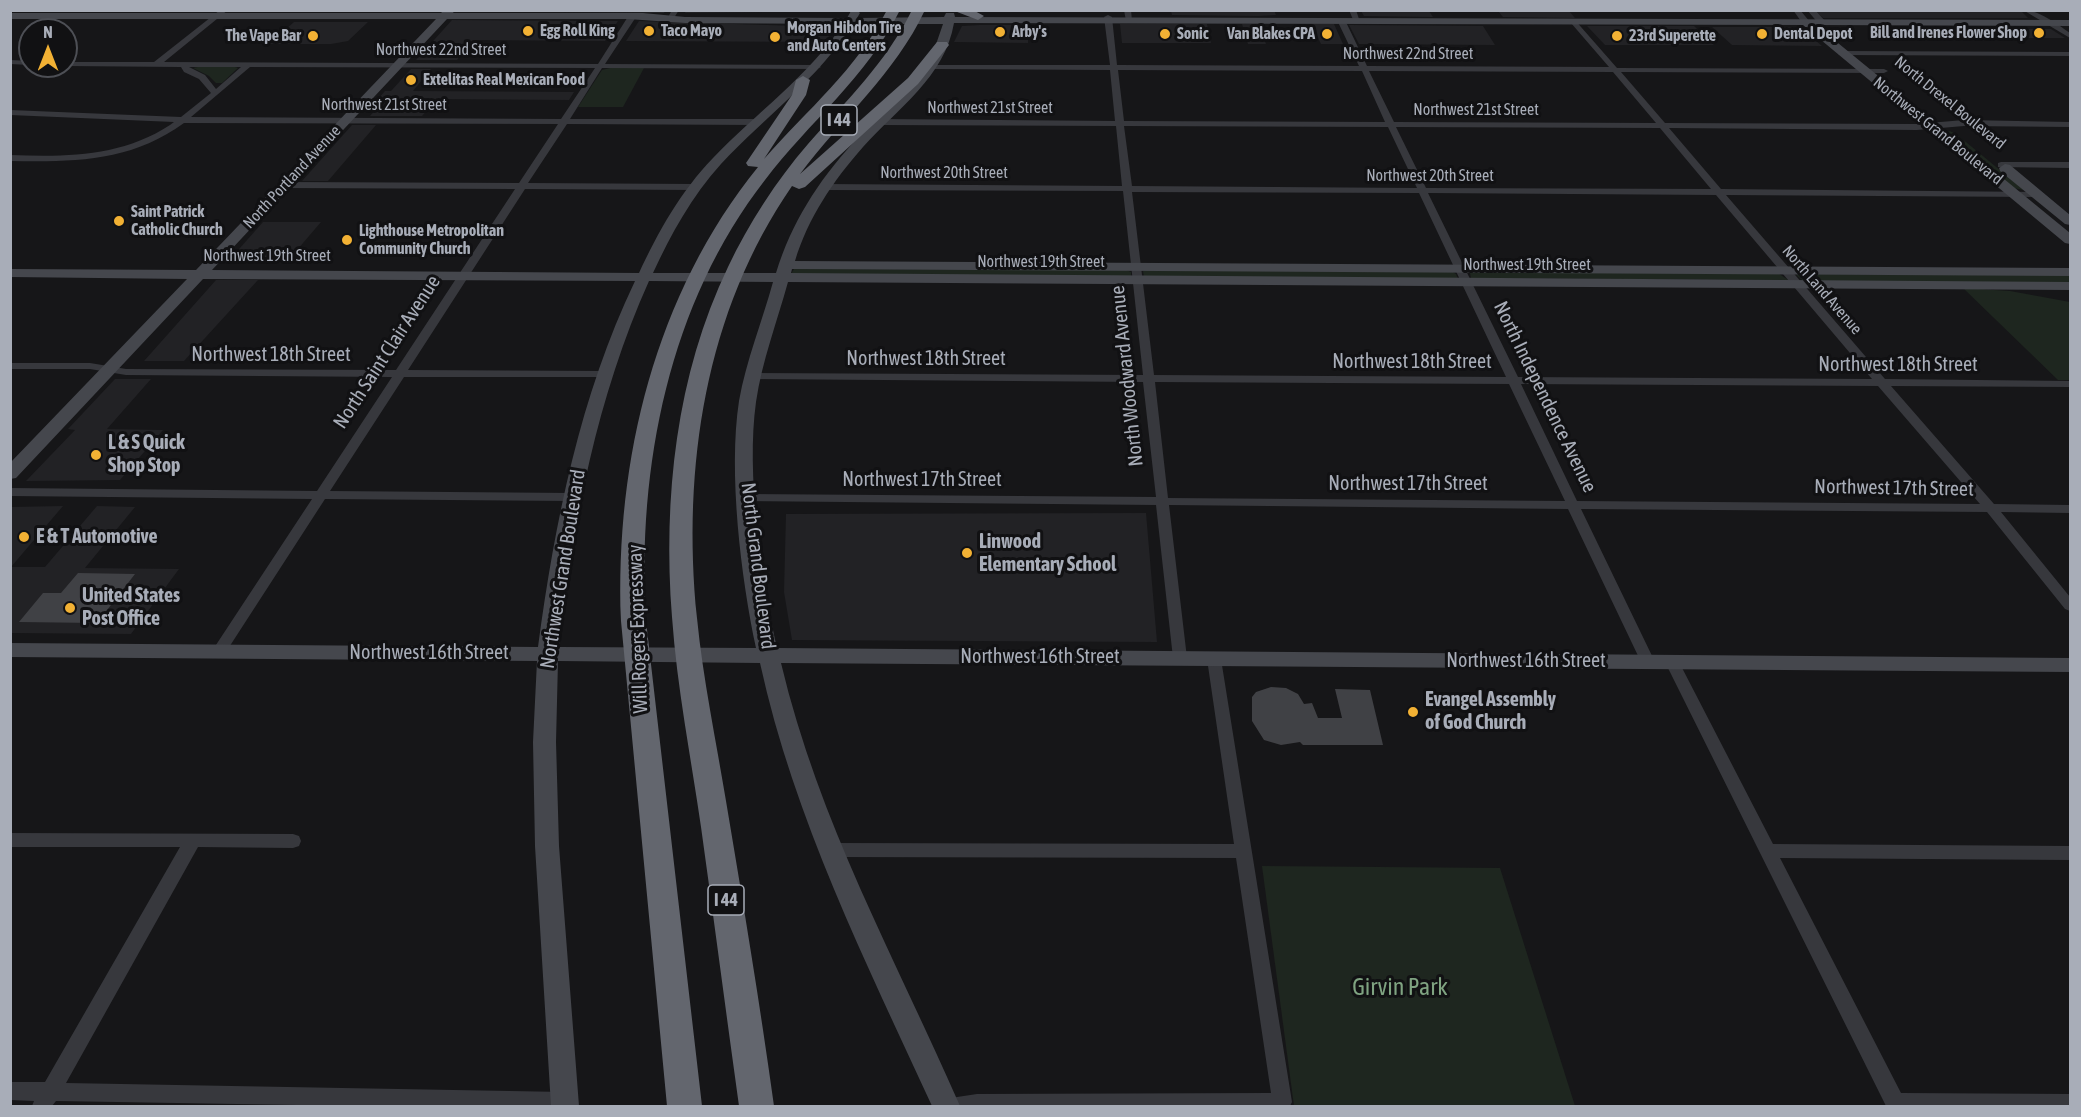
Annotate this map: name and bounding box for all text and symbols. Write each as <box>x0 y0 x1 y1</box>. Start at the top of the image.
north arrow <box>18 18 78 78</box>
place label: Morgan Hibdon Tire and Auto Centers <box>787 18 901 56</box>
place label: Egg Roll King <box>540 21 615 41</box>
place label: Taco Mayo <box>661 21 722 41</box>
place label: Arby's <box>1012 22 1047 42</box>
text: N <box>43 23 53 41</box>
place label: Bill and Irenes Flower Shop <box>1870 23 2027 43</box>
marker: Egg Roll King <box>521 24 535 38</box>
marker: Taco Mayo <box>642 24 656 38</box>
place label: Sonic <box>1177 24 1209 44</box>
place label: Van Blakes CPA <box>1227 24 1315 44</box>
place label: Dental Depot <box>1774 24 1852 44</box>
marker: Arby's <box>993 25 1007 39</box>
place label: The Vape Bar <box>225 26 301 46</box>
place label: 23rd Superette <box>1629 26 1716 46</box>
marker: Bill and Irenes Flower Shop <box>2032 26 2046 40</box>
marker: Sonic <box>1158 27 1172 41</box>
marker: Van Blakes CPA <box>1320 27 1334 41</box>
marker: Dental Depot <box>1755 27 1769 41</box>
marker: The Vape Bar <box>306 29 320 43</box>
marker: 23rd Superette <box>1610 29 1624 43</box>
marker: Morgan Hibdon Tire and Auto Centers <box>768 30 782 44</box>
street label: Northwest 22nd Street <box>376 40 506 60</box>
street label: Northwest 22nd Street <box>1343 44 1473 64</box>
street label: North Drexel Boulevard <box>1891 52 2009 154</box>
place label: Extelitas Real Mexican Food <box>423 70 585 90</box>
marker: Extelitas Real Mexican Food <box>404 73 418 87</box>
street label: Northwest Grand Boulevard <box>1869 73 2007 189</box>
street label: Northwest 21st Street <box>321 95 447 115</box>
street label: Northwest 21st Street <box>927 98 1053 118</box>
street label: Northwest 21st Street <box>1413 100 1539 120</box>
road number: I 44 <box>821 105 857 135</box>
street label: North Portland Avenue <box>239 121 345 233</box>
street label: Northwest 20th Street <box>880 163 1008 183</box>
street label: Northwest 20th Street <box>1366 166 1494 186</box>
place label: Saint Patrick Catholic Church <box>131 202 223 240</box>
marker: Saint Patrick Catholic Church <box>112 214 126 228</box>
place label: Lighthouse Metropolitan Community Church <box>359 221 504 259</box>
marker: Lighthouse Metropolitan Community Church <box>340 233 354 247</box>
street label: North Land Avenue <box>1778 242 1866 338</box>
street label: Northwest 19th Street <box>203 246 331 266</box>
street label: Northwest 19th Street <box>977 252 1105 272</box>
street label: Northwest 19th Street <box>1463 255 1591 275</box>
street label: North Saint Clair Avenue <box>329 271 445 433</box>
street label: North Woodward Avenue <box>1106 284 1148 468</box>
street label: North Independence Avenue <box>1488 298 1602 496</box>
street label: Northwest 18th Street <box>191 343 351 367</box>
street label: Northwest 18th Street <box>846 347 1006 371</box>
street label: Northwest 18th Street <box>1332 350 1492 374</box>
street label: Northwest 18th Street <box>1818 353 1978 377</box>
place label: L & S Quick Shop Stop <box>108 431 185 478</box>
marker: L & S Quick Shop Stop <box>89 448 103 462</box>
street label: Northwest Grand Boulevard <box>535 468 591 670</box>
street label: Northwest 17th Street <box>842 468 1002 492</box>
street label: Northwest 17th Street <box>1328 472 1488 496</box>
street label: Northwest 17th Street <box>1814 475 1974 501</box>
street label: North Grand Boulevard <box>736 481 780 651</box>
place label: E & T Automotive <box>36 525 158 549</box>
marker: E & T Automotive <box>17 530 31 544</box>
place label: Linwood Elementary School <box>979 530 1116 577</box>
street label: Will Rogers Expressway <box>623 544 653 714</box>
marker: Linwood Elementary School <box>960 546 974 560</box>
place label: United States Post Office <box>82 584 180 631</box>
marker: United States Post Office <box>63 601 77 615</box>
street label: Northwest 16th Street <box>349 641 509 665</box>
street label: Northwest 16th Street <box>960 645 1120 669</box>
street label: Northwest 16th Street <box>1446 649 1606 673</box>
place label: Evangel Assembly of God Church <box>1425 688 1556 735</box>
marker: Evangel Assembly of God Church <box>1406 705 1420 719</box>
road number: I 44 <box>708 885 744 915</box>
park label: Girvin Park <box>1352 973 1448 1001</box>

